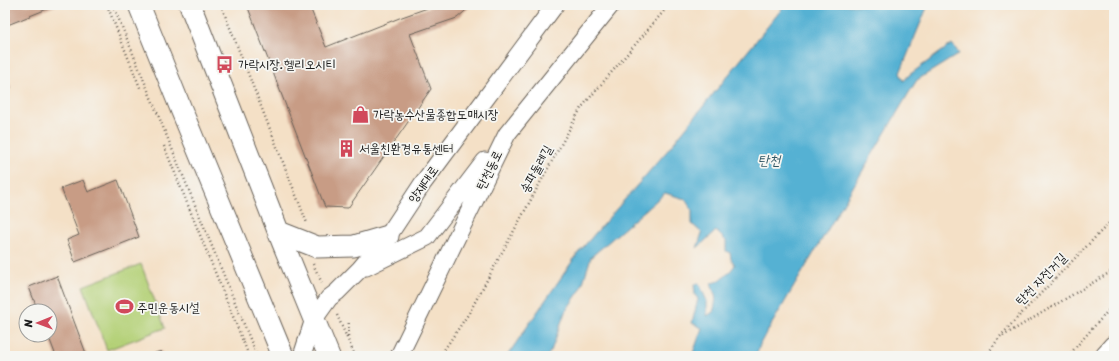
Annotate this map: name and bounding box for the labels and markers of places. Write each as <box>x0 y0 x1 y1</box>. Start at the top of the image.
place label: 가락시장.헬리오시티 <box>238 53 336 76</box>
bus stop icon: 가락시장.헬리오시티 <box>215 54 235 74</box>
place label: 가락농수산물종합도매시장 <box>373 103 499 126</box>
shop icon: 가락농수산물종합도매시장 <box>350 104 370 124</box>
place label: 서울친환경유통센터 <box>359 137 453 160</box>
building icon: 서울친환경유통센터 <box>336 138 356 158</box>
place label: 주민운동시설 <box>137 296 200 319</box>
sports icon: 주민운동시설 <box>114 297 134 317</box>

